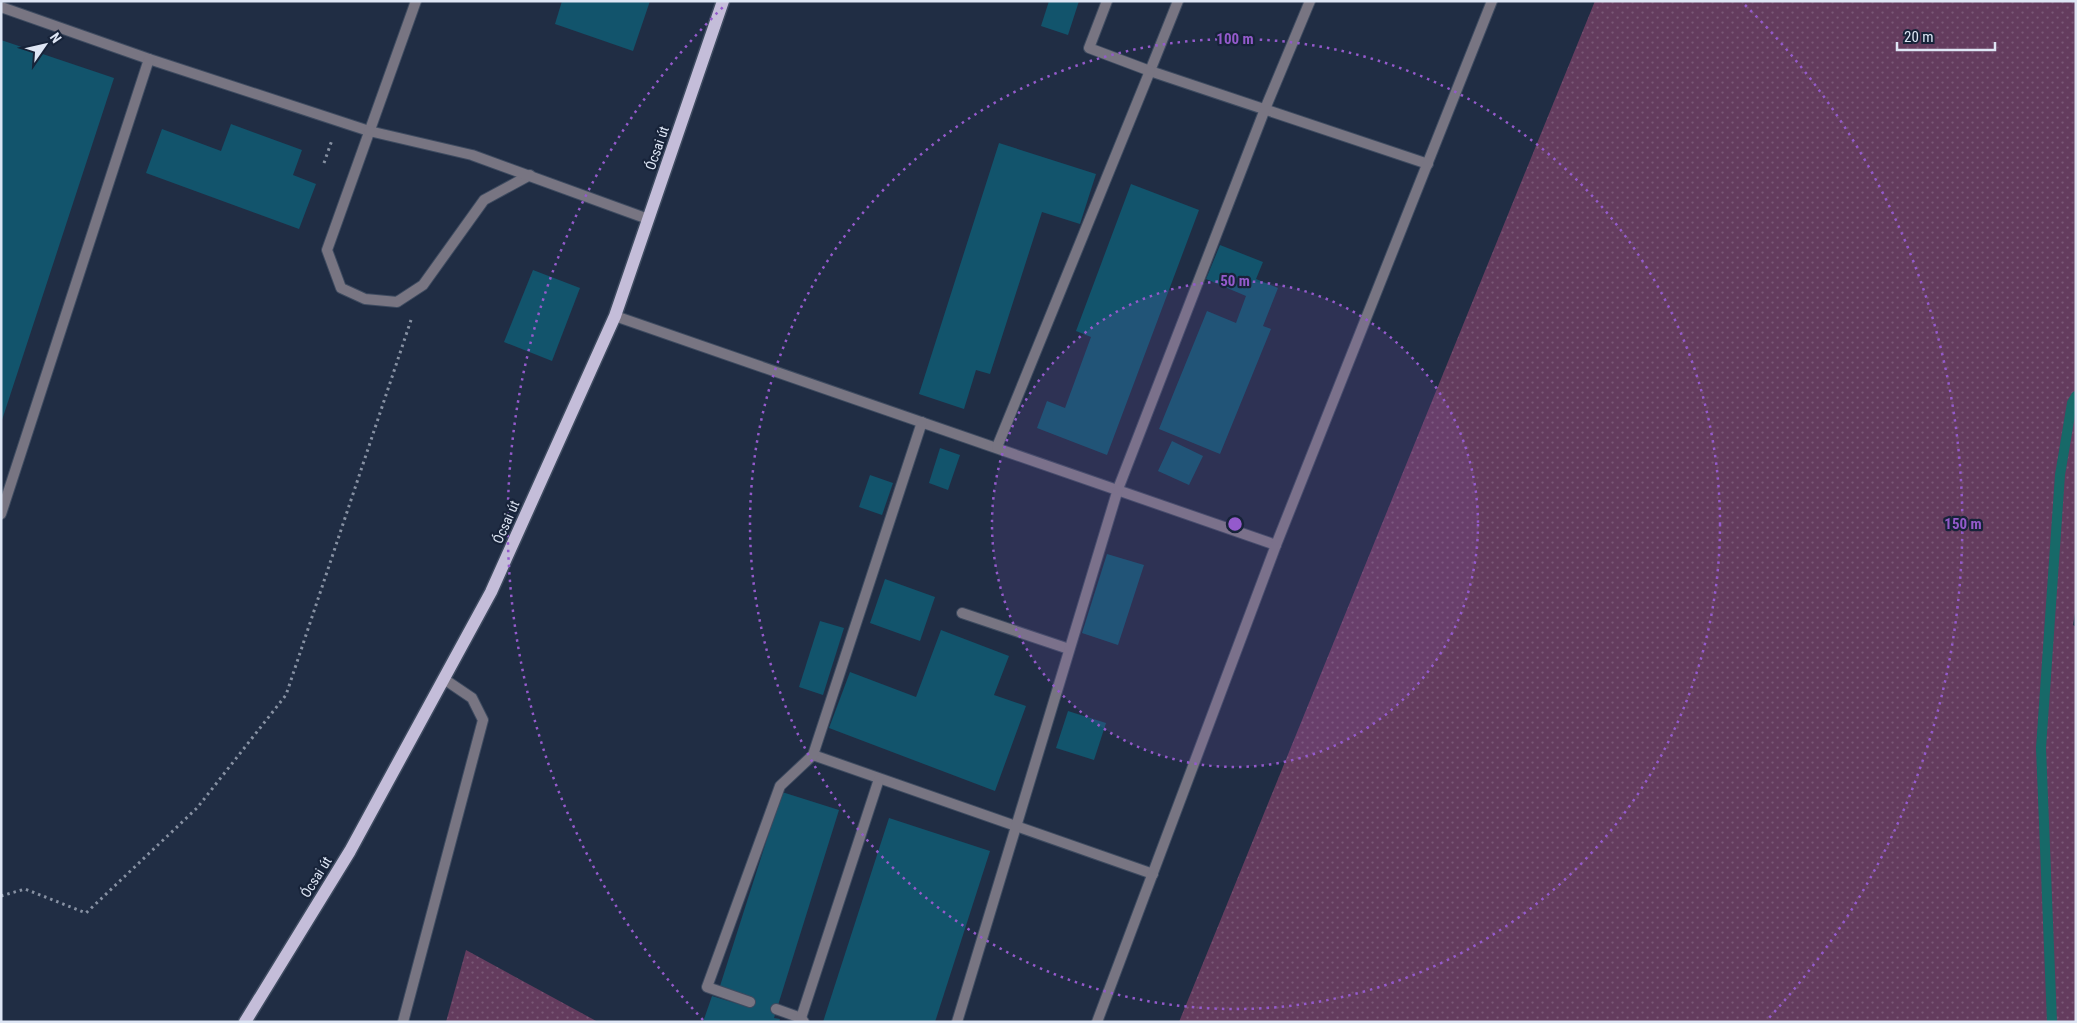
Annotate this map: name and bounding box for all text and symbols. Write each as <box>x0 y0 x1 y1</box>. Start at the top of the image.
north arrow <box>20 20 70 70</box>
scale bar <box>1897 20 1994 52</box>
text: 20 m <box>1904 28 1934 46</box>
text: N <box>47 30 65 46</box>
text: 100 m <box>1216 30 1254 48</box>
street label: Ócsai út <box>641 124 672 172</box>
text: 50 m <box>1220 272 1250 290</box>
street label: Ócsai út <box>489 498 523 546</box>
centre of rings <box>1226 515 1244 533</box>
text: 150 m <box>1944 515 1982 533</box>
street label: Ócsai út <box>296 853 335 900</box>

